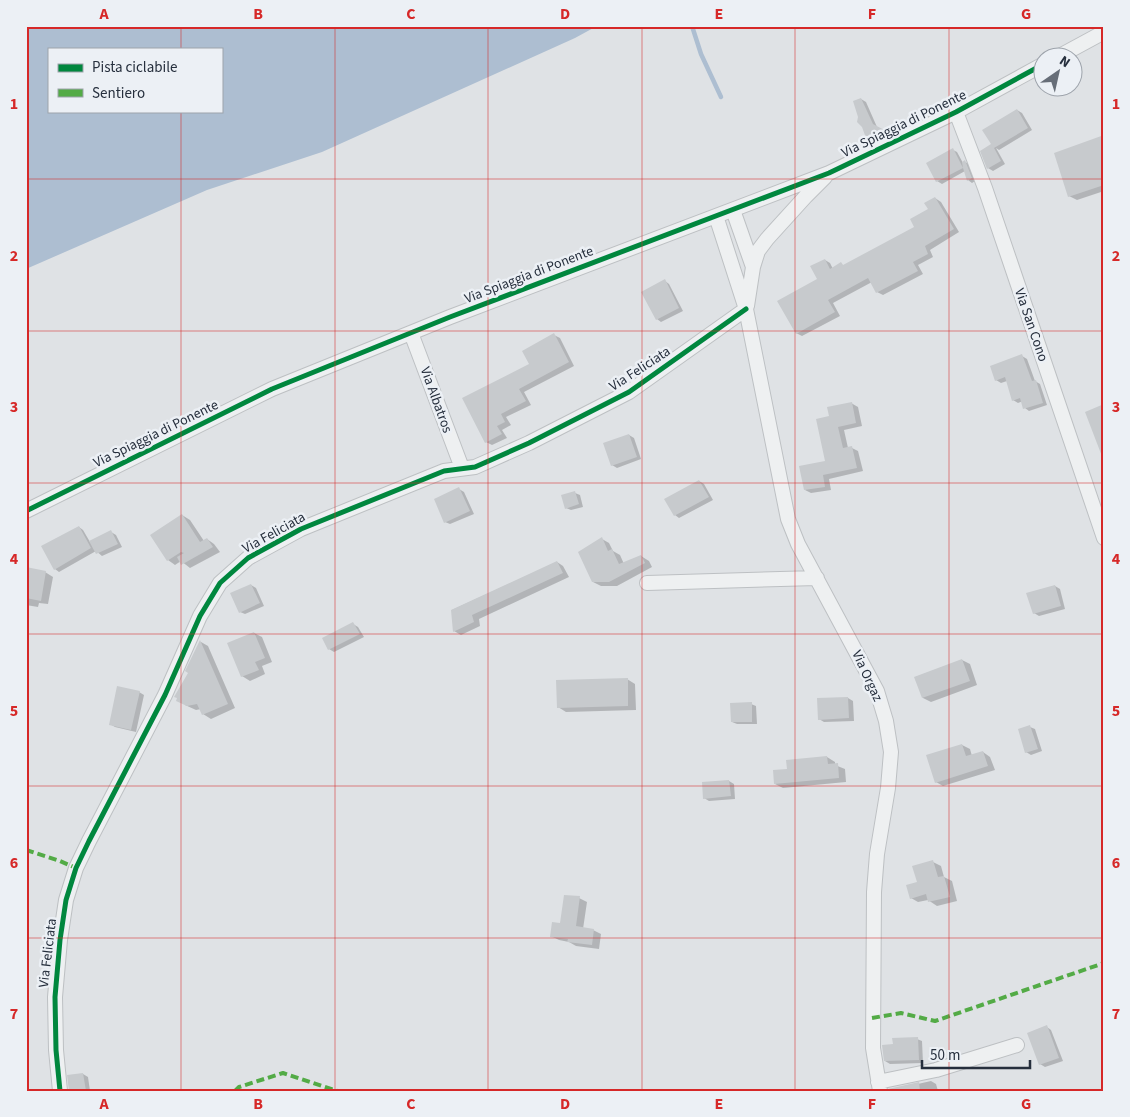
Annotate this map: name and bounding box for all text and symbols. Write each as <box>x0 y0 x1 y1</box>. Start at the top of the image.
text: A <box>98 3 109 25</box>
text: B <box>253 3 263 25</box>
text: C <box>406 3 416 25</box>
text: D <box>560 3 570 25</box>
text: E <box>715 3 723 25</box>
text: F <box>868 3 876 25</box>
text: G <box>1021 3 1031 25</box>
legend <box>48 48 222 112</box>
north arrow <box>1032 48 1082 98</box>
text: N <box>1055 51 1074 73</box>
text: Pista ciclabile <box>92 57 177 78</box>
text: Sentiero <box>92 83 145 104</box>
street label: Via Spiaggia di Ponente <box>838 85 970 163</box>
text: 1 <box>10 93 18 115</box>
text: 1 <box>1112 93 1120 115</box>
street label: Via Spiaggia di Ponente <box>462 241 596 309</box>
text: 2 <box>10 245 18 267</box>
text: 2 <box>1112 245 1120 267</box>
street label: Via San Cono <box>1009 286 1053 364</box>
street label: Via Feliciata <box>605 342 675 396</box>
street label: Via Albatros <box>415 364 457 436</box>
street label: Via Spiaggia di Ponente <box>90 395 222 473</box>
text: 3 <box>10 396 18 418</box>
text: 3 <box>1112 396 1120 418</box>
street label: Via Feliciata <box>239 507 309 559</box>
text: 4 <box>10 548 19 570</box>
text: 4 <box>1112 548 1121 570</box>
street label: Via Orgaz <box>846 647 888 705</box>
text: 5 <box>10 700 18 722</box>
text: 5 <box>1112 700 1120 722</box>
text: 6 <box>10 852 18 874</box>
text: 6 <box>1112 852 1120 874</box>
street label: Via Feliciata <box>34 917 62 989</box>
text: 7 <box>10 1003 18 1025</box>
text: 7 <box>1112 1003 1120 1025</box>
scale bar <box>922 1037 1030 1069</box>
text: 50 m <box>930 1045 960 1066</box>
text: A <box>98 1093 109 1115</box>
text: B <box>253 1093 263 1115</box>
text: C <box>406 1093 416 1115</box>
text: D <box>560 1093 570 1115</box>
text: E <box>715 1093 723 1115</box>
text: F <box>868 1093 876 1115</box>
text: G <box>1021 1093 1031 1115</box>

